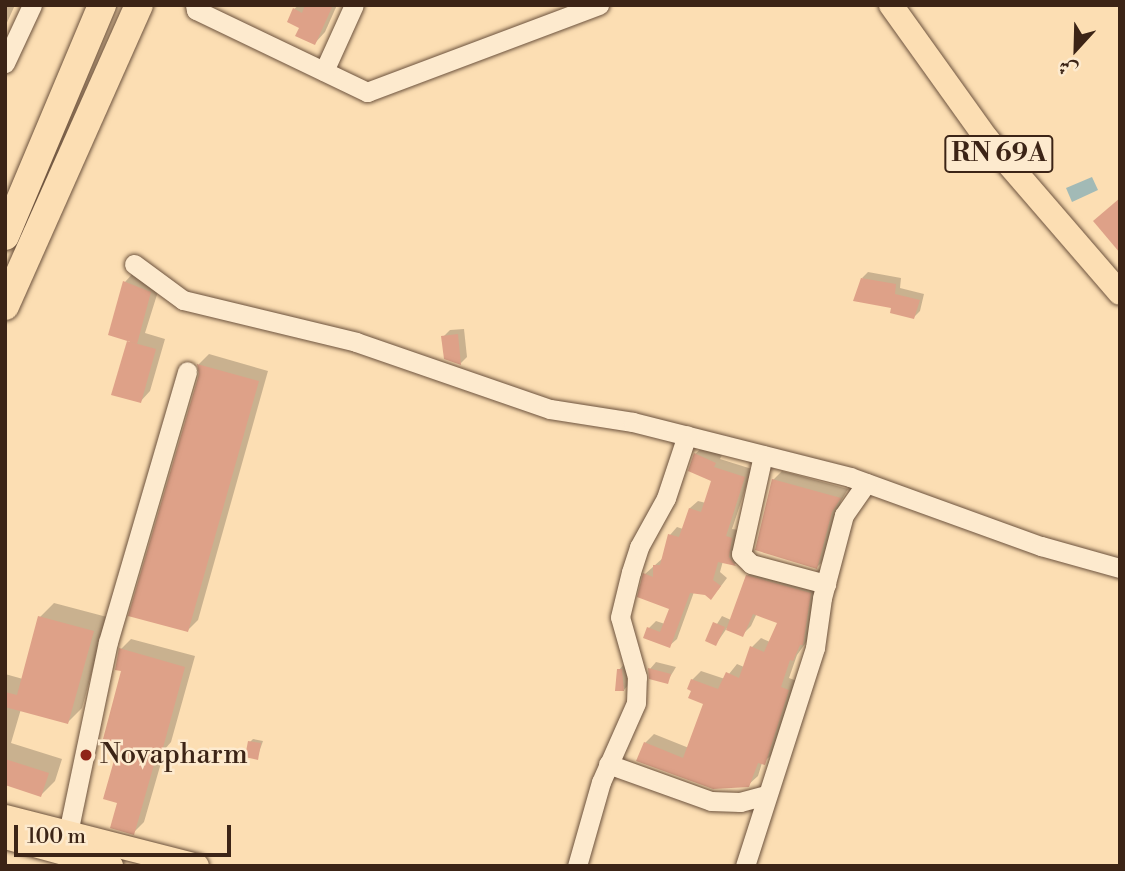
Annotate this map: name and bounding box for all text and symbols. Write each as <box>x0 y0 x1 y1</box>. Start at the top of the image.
north arrow <box>1041 14 1111 84</box>
text: ش <box>1055 54 1081 83</box>
road number: RN 69A <box>943 132 1055 176</box>
place label: Novapharm <box>100 738 248 772</box>
marker: Novapharm <box>78 747 94 763</box>
scale bar <box>18 812 234 856</box>
text: 100 m <box>27 824 86 850</box>

